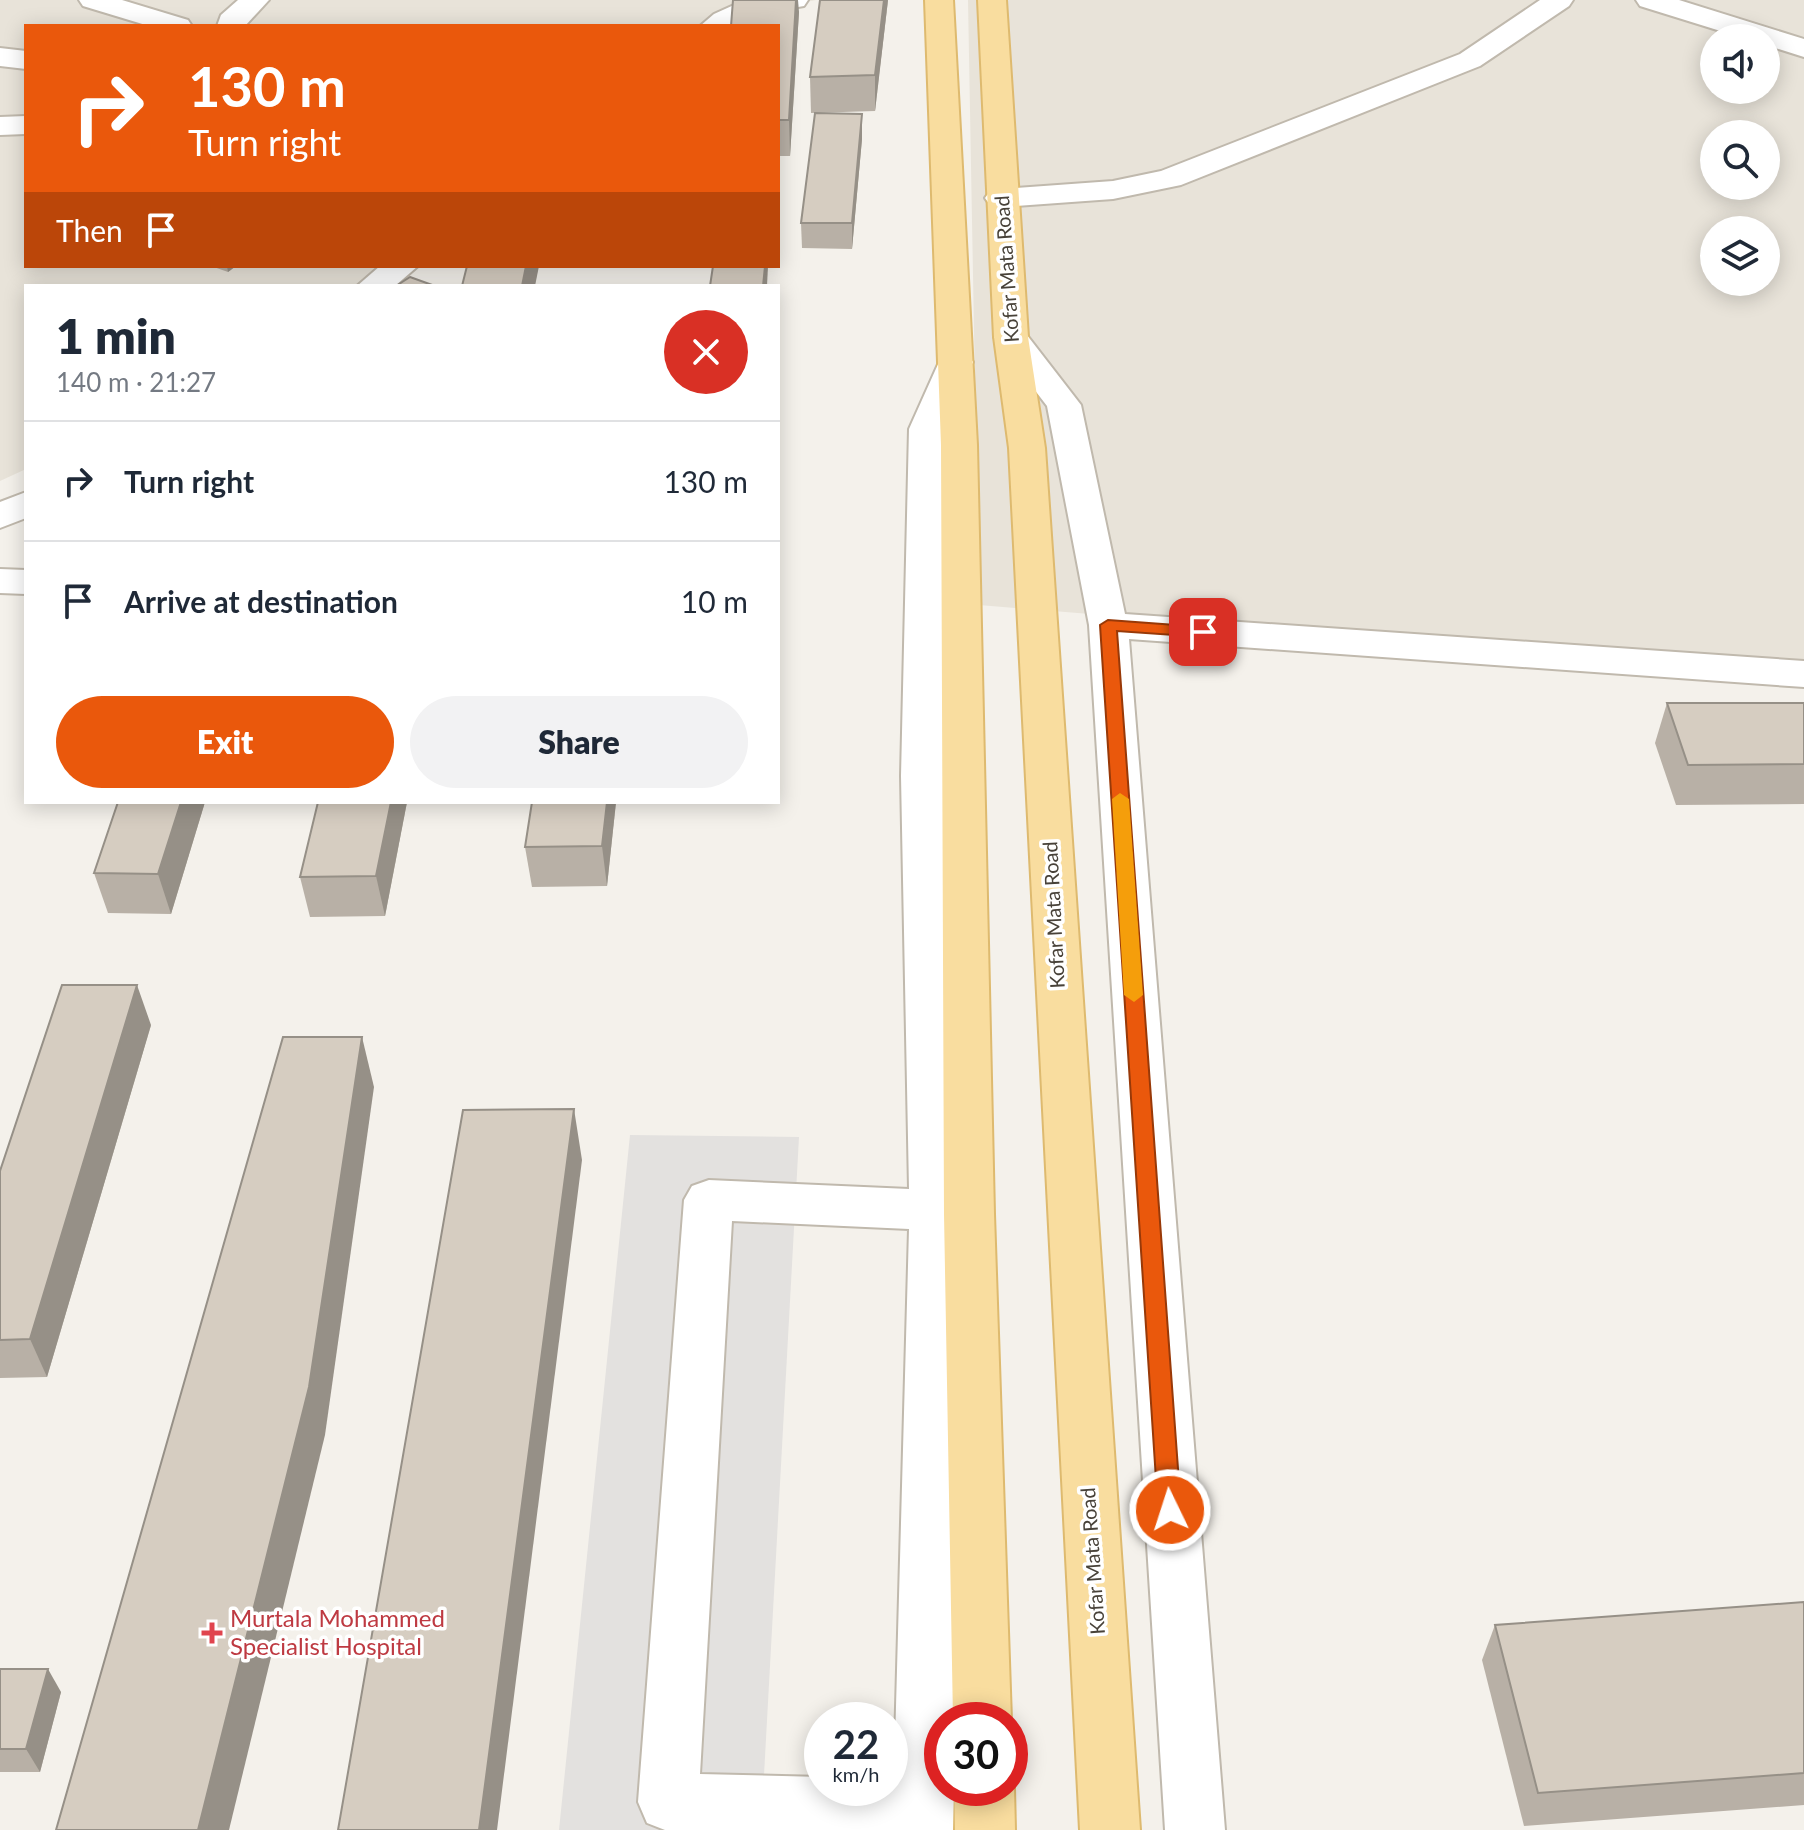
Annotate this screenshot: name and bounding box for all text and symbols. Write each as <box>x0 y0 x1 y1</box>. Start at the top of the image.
map controls <box>1700 24 1780 296</box>
button: sound <box>1700 24 1780 104</box>
text: 130 m <box>188 52 346 119</box>
icon: right <box>56 56 160 160</box>
text: Turn right <box>188 120 341 164</box>
button: search <box>1700 120 1780 200</box>
street label: Kofar Mata Road <box>989 195 1023 343</box>
icon: arrive <box>139 208 183 252</box>
text: Then <box>56 212 123 248</box>
button: layers <box>1700 216 1780 296</box>
text: 1 min <box>56 307 176 364</box>
button: close <box>664 310 748 394</box>
text: 140 m · 21:27 <box>56 366 216 398</box>
icon: right <box>56 459 100 503</box>
text: Turn right <box>124 463 254 499</box>
text: 130 m <box>663 463 748 499</box>
icon: arrive <box>56 579 100 623</box>
text: Arrive at destination <box>124 583 398 619</box>
text: 10 m <box>681 583 748 619</box>
pin <box>1169 598 1237 666</box>
icon: arrive <box>1181 610 1225 654</box>
button: Exit <box>56 696 394 788</box>
button: Share <box>410 696 748 788</box>
street label: Kofar Mata Road <box>1037 841 1069 989</box>
position arrow <box>1128 1468 1212 1552</box>
street label: Kofar Mata Road <box>1075 1487 1109 1635</box>
place label: Murtala Mohammed Specialist Hospital <box>230 1603 445 1660</box>
marker: Murtala Mohammed Specialist Hospital <box>201 1622 223 1644</box>
speed limit sign: 30 <box>924 1702 1028 1806</box>
text: 22 <box>833 1720 879 1768</box>
text: km/h <box>833 1762 879 1786</box>

